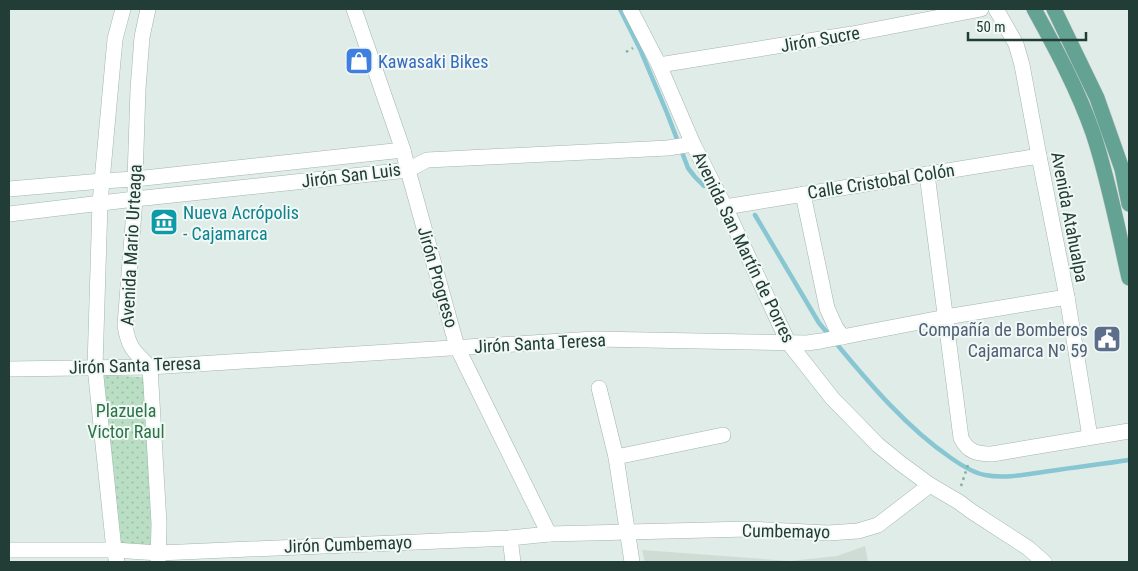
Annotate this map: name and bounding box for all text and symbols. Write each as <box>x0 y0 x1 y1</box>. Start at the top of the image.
scale bar <box>968 10 1086 42</box>
text: 50 m <box>976 18 1006 36</box>
street label: Jirón Sucre <box>779 22 861 56</box>
shop icon: Kawasaki Bikes <box>344 46 374 76</box>
place label: Kawasaki Bikes <box>378 51 489 72</box>
street label: Avenida San Martín de Porres <box>689 148 799 346</box>
street label: Avenida Atahualpa <box>1047 150 1093 284</box>
street label: Jirón San Luis <box>300 158 402 192</box>
street label: Calle Cristobal Colón <box>806 159 956 203</box>
street label: Avenida Mario Urteaga <box>116 164 146 326</box>
place label: Nueva Acrópolis - Cajamarca <box>183 202 299 244</box>
museum icon: Nueva Acrópolis - Cajamarca <box>149 207 179 237</box>
street label: Jirón Progreso <box>414 224 462 330</box>
place label: Compañía de Bomberos Cajamarca Nº 59 <box>918 319 1088 361</box>
public building icon: Compañía de Bomberos Cajamarca Nº 59 <box>1092 324 1122 354</box>
street label: Jirón Santa Teresa <box>474 329 606 357</box>
street label: Jirón Santa Teresa <box>69 352 201 378</box>
park label: Plazuela Victor Raul <box>87 400 165 442</box>
street label: Cumbemayo <box>742 520 830 542</box>
street label: Jirón Cumbemayo <box>284 531 412 557</box>

